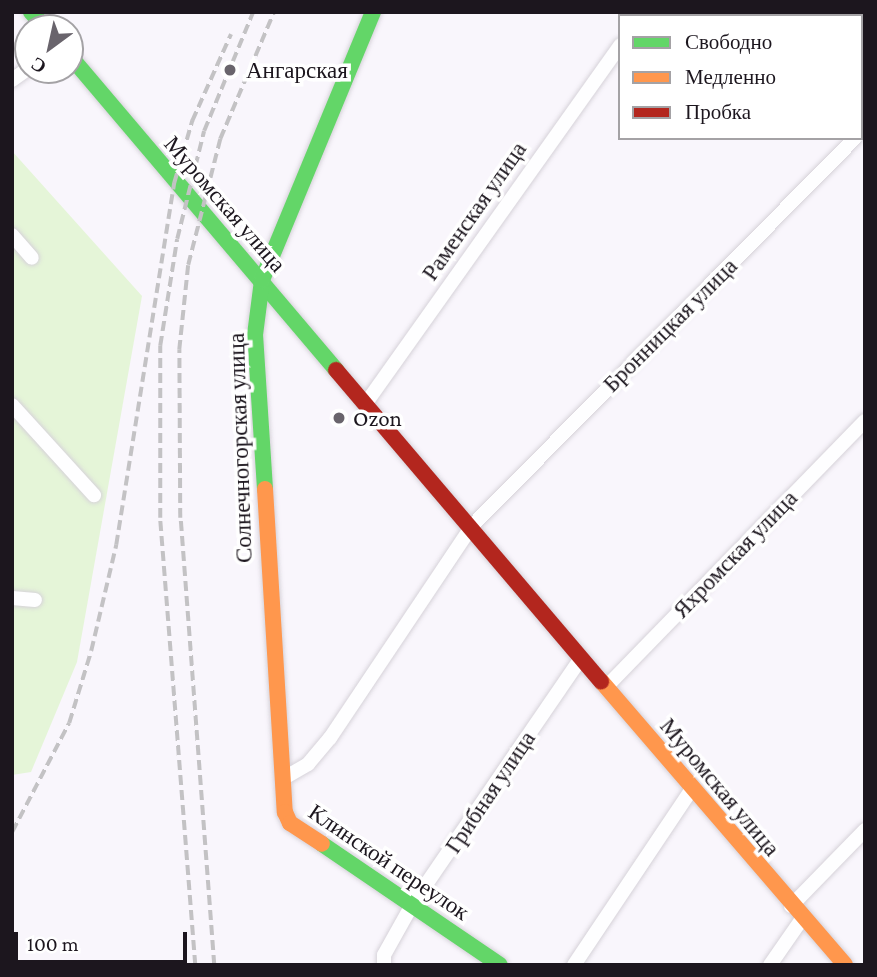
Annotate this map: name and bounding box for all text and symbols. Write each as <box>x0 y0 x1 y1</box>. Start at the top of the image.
north arrow <box>14 14 84 84</box>
legend <box>618 14 863 140</box>
text: Свободно <box>685 30 772 54</box>
text: С <box>27 53 50 78</box>
place label: Ангарская <box>246 56 348 84</box>
marker: Ангарская <box>220 60 240 80</box>
text: Медленно <box>685 65 776 89</box>
text: Пробка <box>685 100 751 124</box>
street label: Муромская улица <box>158 130 292 278</box>
street label: Раменская улица <box>416 136 532 286</box>
street label: Бронницкая улица <box>597 252 743 398</box>
street label: Солнечногорская улица <box>222 333 258 563</box>
place label: Ozon <box>353 404 402 432</box>
marker: Ozon <box>331 410 347 426</box>
street label: Яхромская улица <box>667 484 803 624</box>
street label: Муромская улица <box>654 712 786 862</box>
street label: Грибная улица <box>439 726 541 858</box>
street label: Клинской переулок <box>303 798 475 926</box>
scale bar <box>18 918 191 962</box>
text: 100 m <box>27 932 79 956</box>

